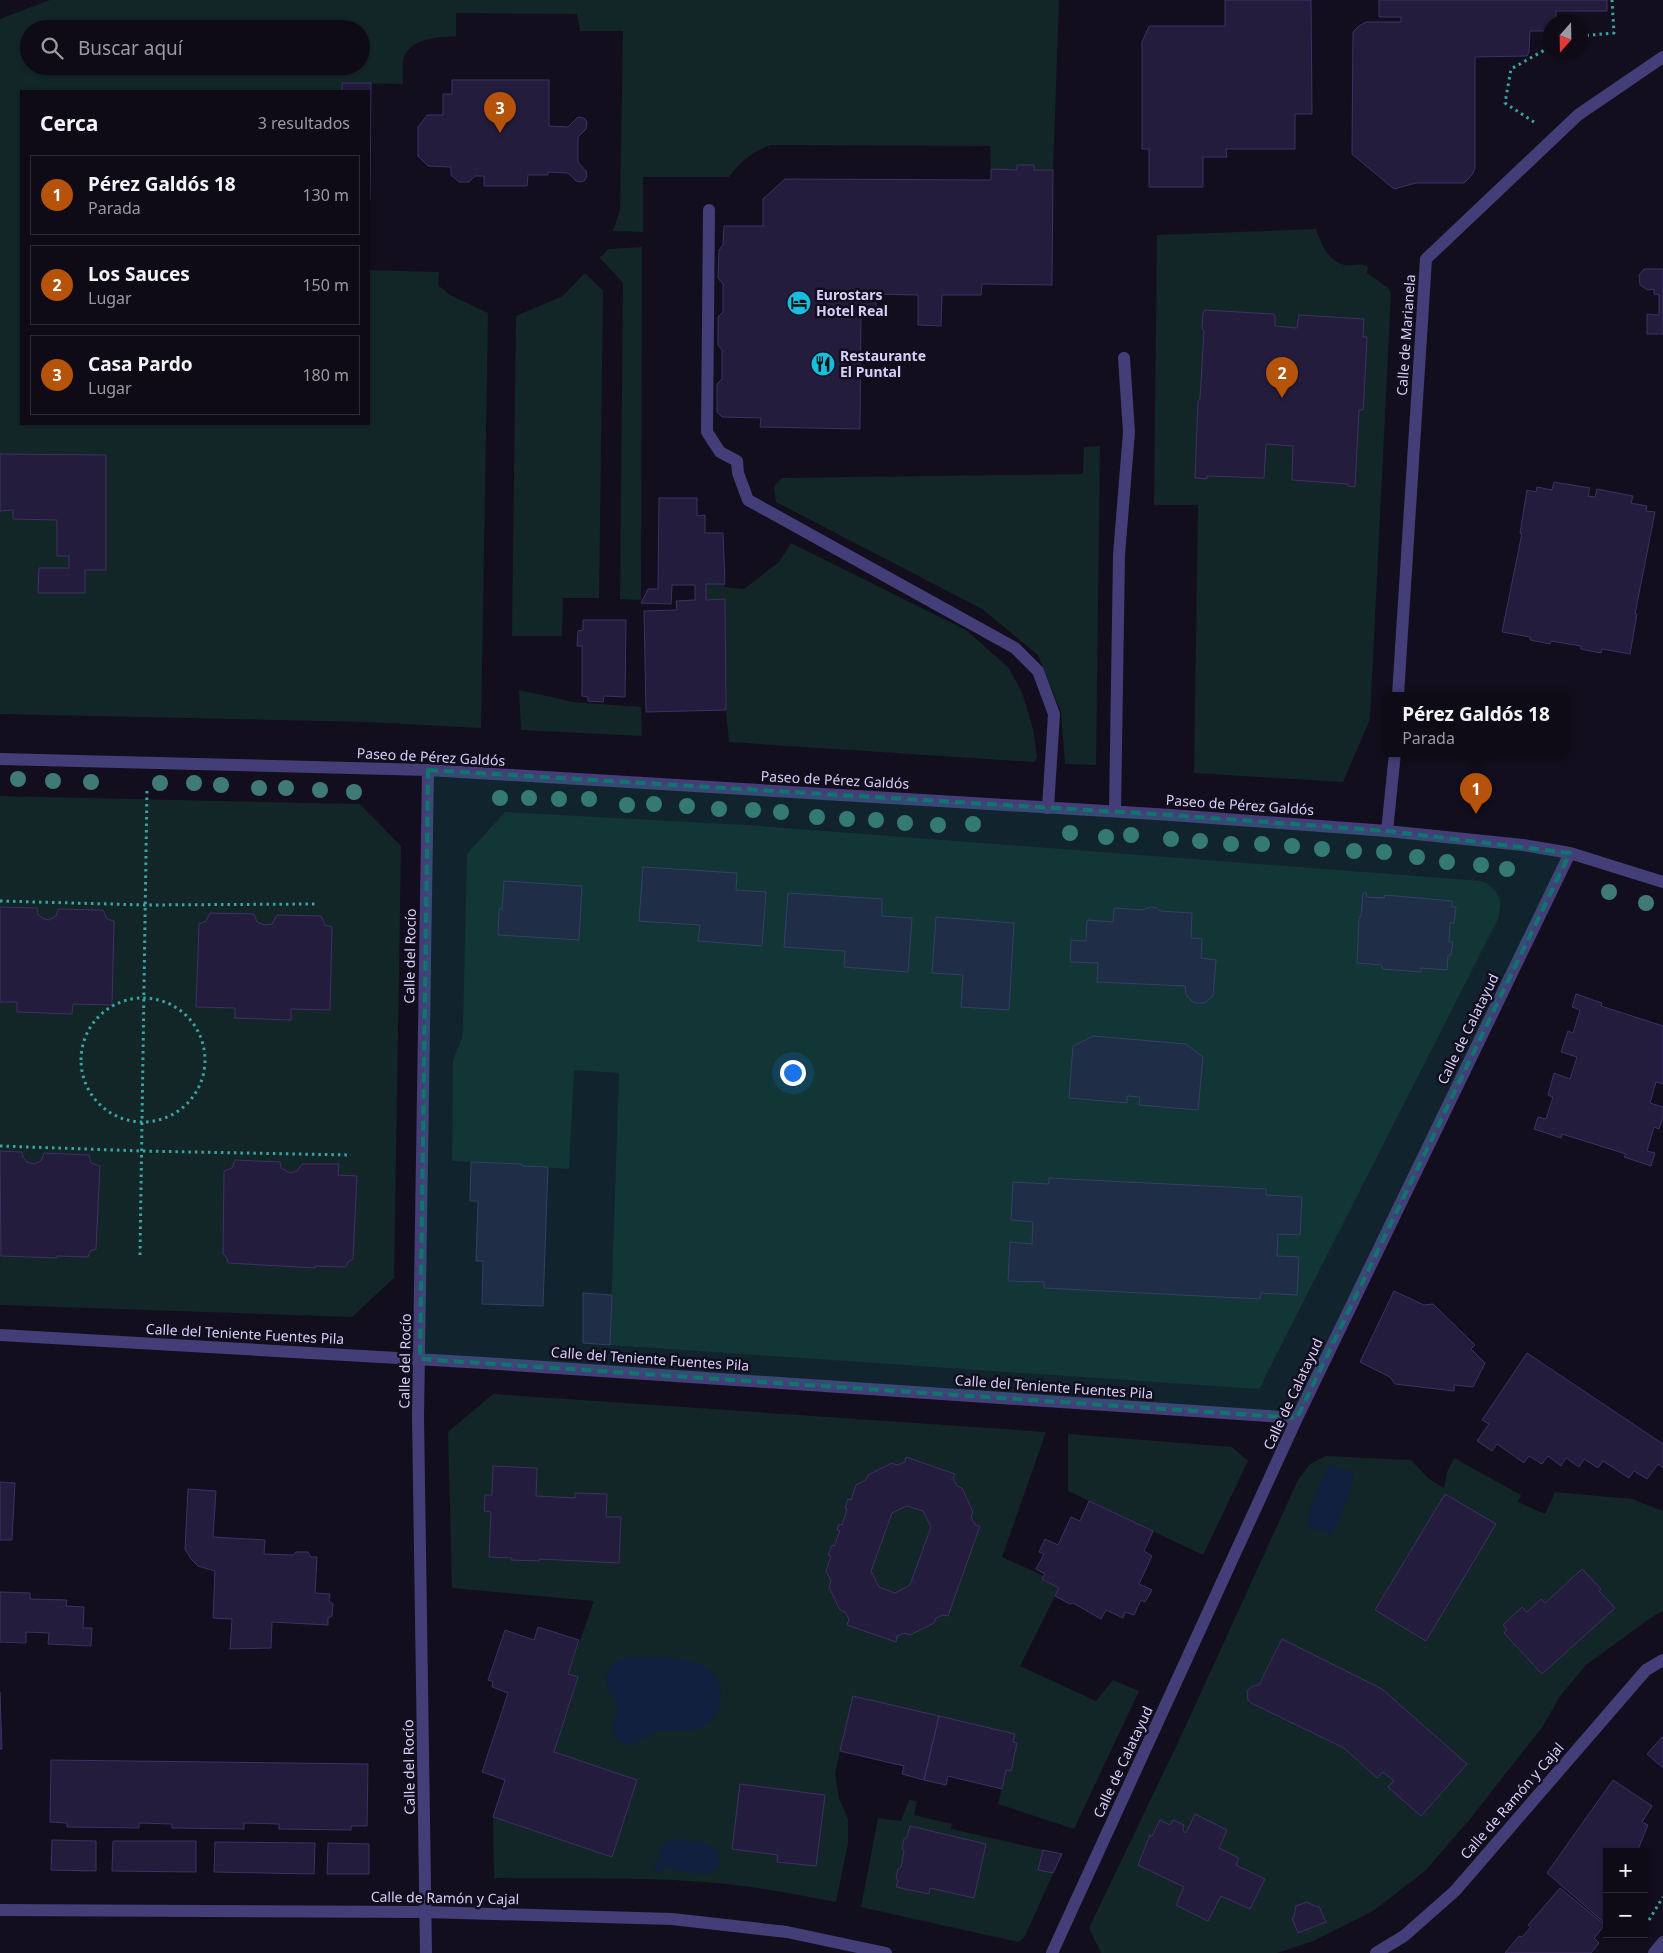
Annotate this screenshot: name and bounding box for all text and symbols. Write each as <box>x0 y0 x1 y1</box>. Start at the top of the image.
north arrow <box>1543 15 1588 60</box>
search box <box>20 20 370 75</box>
icon: search <box>38 34 66 62</box>
text: Buscar aquí <box>78 35 183 61</box>
pin: 3 <box>484 92 516 133</box>
text: Cerca <box>40 109 98 137</box>
text: 3 resultados <box>258 112 350 134</box>
text: Pérez Galdós 18 <box>88 171 236 197</box>
text: 1 <box>52 184 62 206</box>
text: 130 m <box>302 184 349 206</box>
text: Parada <box>88 197 141 219</box>
text: Los Sauces <box>88 261 190 287</box>
text: 2 <box>52 274 62 296</box>
text: 150 m <box>302 274 349 296</box>
street label: Calle de Marianela <box>1392 274 1419 396</box>
place label: Eurostars Hotel Real <box>816 285 888 320</box>
text: Lugar <box>88 287 132 309</box>
hotel icon: Eurostars Hotel Real <box>786 290 812 316</box>
place label: Restaurante El Puntal <box>840 346 926 381</box>
text: Casa Pardo <box>88 351 193 377</box>
restaurant icon: Restaurante El Puntal <box>810 351 836 377</box>
pin: 2 <box>1266 357 1298 398</box>
text: 3 <box>52 364 62 386</box>
text: 180 m <box>302 364 349 386</box>
text: Lugar <box>88 377 132 399</box>
popup <box>1385 692 1567 757</box>
text: Pérez Galdós 18 <box>1402 701 1550 727</box>
text: Parada <box>1402 727 1455 749</box>
street label: Paseo de Pérez Galdós <box>356 743 506 770</box>
street label: Paseo de Pérez Galdós <box>760 766 910 793</box>
pin: 1 <box>1460 773 1492 814</box>
street label: Paseo de Pérez Galdós <box>1165 790 1315 819</box>
street label: Calle del Rocío <box>399 908 420 1004</box>
street label: Calle de Calatayud <box>1432 970 1503 1087</box>
your location <box>780 1060 806 1086</box>
street label: Calle del Rocío <box>394 1313 415 1409</box>
street label: Calle del Teniente Fuentes Pila <box>145 1319 345 1348</box>
street label: Calle de Calatayud <box>1258 1335 1327 1453</box>
street label: Calle del Teniente Fuentes Pila <box>550 1342 750 1375</box>
street label: Calle del Teniente Fuentes Pila <box>954 1370 1154 1403</box>
street label: Calle de Calatayud <box>1088 1703 1157 1821</box>
street label: Calle del Rocío <box>398 1719 419 1815</box>
street label: Calle de Ramón y Cajal <box>1456 1738 1568 1863</box>
map controls <box>1603 1848 1648 1938</box>
button: + <box>1603 1848 1648 1893</box>
street label: Calle de Ramón y Cajal <box>371 1887 519 1908</box>
button: − <box>1603 1893 1648 1938</box>

